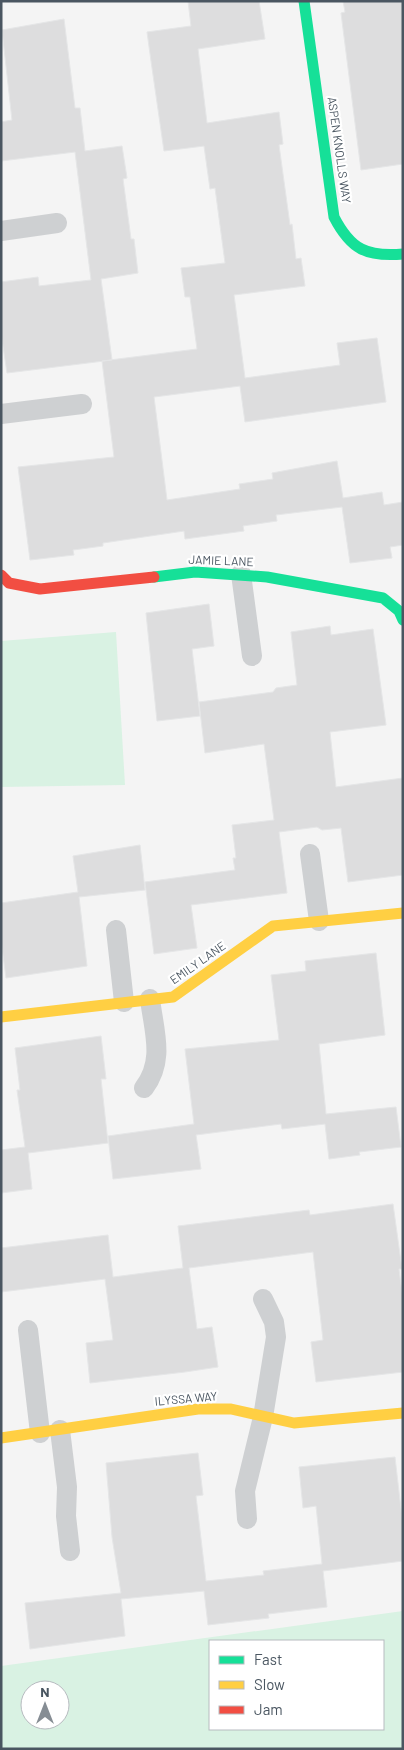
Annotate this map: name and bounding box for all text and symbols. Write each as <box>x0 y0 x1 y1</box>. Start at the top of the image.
street label: ASPEN KNOLLS WAY <box>326 96 354 204</box>
street label: JAMIE LANE <box>188 552 254 568</box>
street label: EMILY LANE <box>167 938 228 986</box>
street label: ILYSSA WAY <box>154 1388 218 1408</box>
legend <box>209 1640 384 1730</box>
text: Fast <box>254 1650 282 1668</box>
text: Slow <box>254 1675 285 1693</box>
north arrow <box>20 1680 70 1730</box>
text: N <box>40 1683 50 1700</box>
text: Jam <box>254 1700 283 1718</box>

